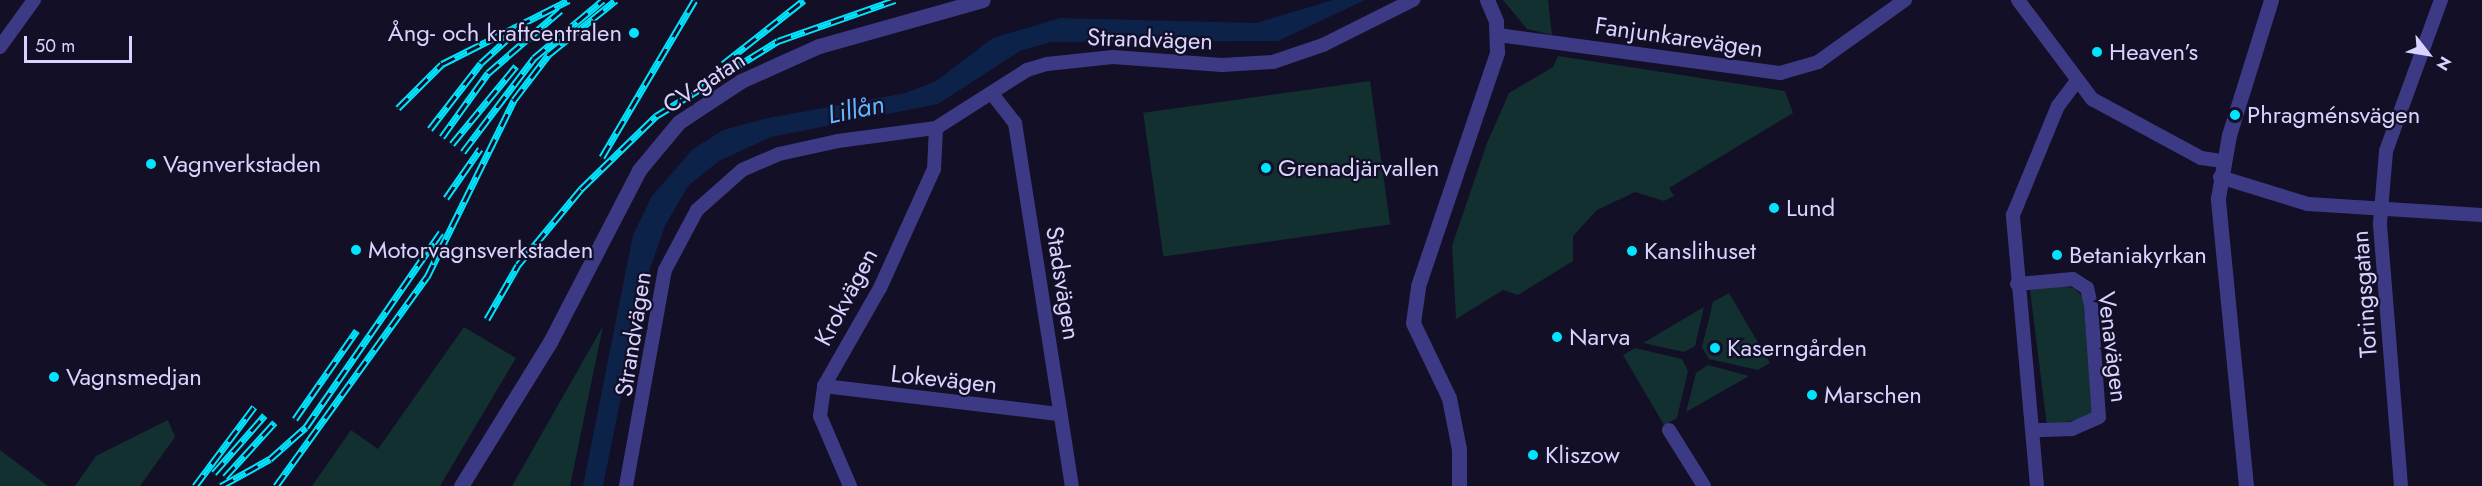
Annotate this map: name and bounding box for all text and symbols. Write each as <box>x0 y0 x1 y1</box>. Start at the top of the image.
street label: Fanjunkarevägen <box>1593 11 1765 63</box>
place label: Ång- och kraftcentralen <box>388 19 622 47</box>
street label: Strandvägen <box>1087 22 1213 56</box>
scale bar <box>27 24 135 62</box>
north arrow <box>2398 24 2458 84</box>
marker: Ång- och kraftcentralen <box>627 26 641 40</box>
text: 50 m <box>35 33 75 59</box>
place label: Heaven’s <box>2109 38 2198 66</box>
street label: CV-gatan <box>658 45 750 119</box>
marker: Heaven’s <box>2090 45 2104 59</box>
text: N <box>2431 52 2457 75</box>
water label: Lillån <box>825 89 887 131</box>
place label: Phragménsvägen <box>2247 101 2420 129</box>
marker: Phragménsvägen <box>2228 108 2242 122</box>
place label: Vagnverkstaden <box>163 150 321 178</box>
place label: Grenadjärvallen <box>1278 154 1439 182</box>
marker: Vagnverkstaden <box>144 157 158 171</box>
marker: Grenadjärvallen <box>1259 161 1273 175</box>
place label: Lund <box>1786 194 1835 222</box>
marker: Lund <box>1767 201 1781 215</box>
street label: Stadsvägen <box>1040 224 1086 342</box>
street label: Toringsgatan <box>2345 229 2383 359</box>
place label: Motorvagnsverkstaden <box>368 236 593 264</box>
place label: Kanslihuset <box>1644 237 1756 265</box>
place label: Betaniakyrkan <box>2069 241 2207 269</box>
marker: Motorvagnsverkstaden <box>349 243 363 257</box>
street label: Krokvägen <box>808 243 884 351</box>
marker: Kanslihuset <box>1625 244 1639 258</box>
marker: Betaniakyrkan <box>2050 248 2064 262</box>
street label: Strandvägen <box>609 270 657 398</box>
street label: Venavägen <box>2092 290 2134 404</box>
place label: Narva <box>1569 323 1630 351</box>
marker: Narva <box>1550 330 1564 344</box>
place label: Kaserngården <box>1727 334 1867 362</box>
marker: Kaserngården <box>1708 341 1722 355</box>
street label: Lokevägen <box>889 359 999 399</box>
place label: Vagnsmedjan <box>66 363 202 391</box>
marker: Vagnsmedjan <box>47 370 61 384</box>
place label: Marschen <box>1824 381 1922 409</box>
marker: Marschen <box>1805 388 1819 402</box>
place label: Kliszow <box>1545 441 1620 469</box>
marker: Kliszow <box>1526 448 1540 462</box>

